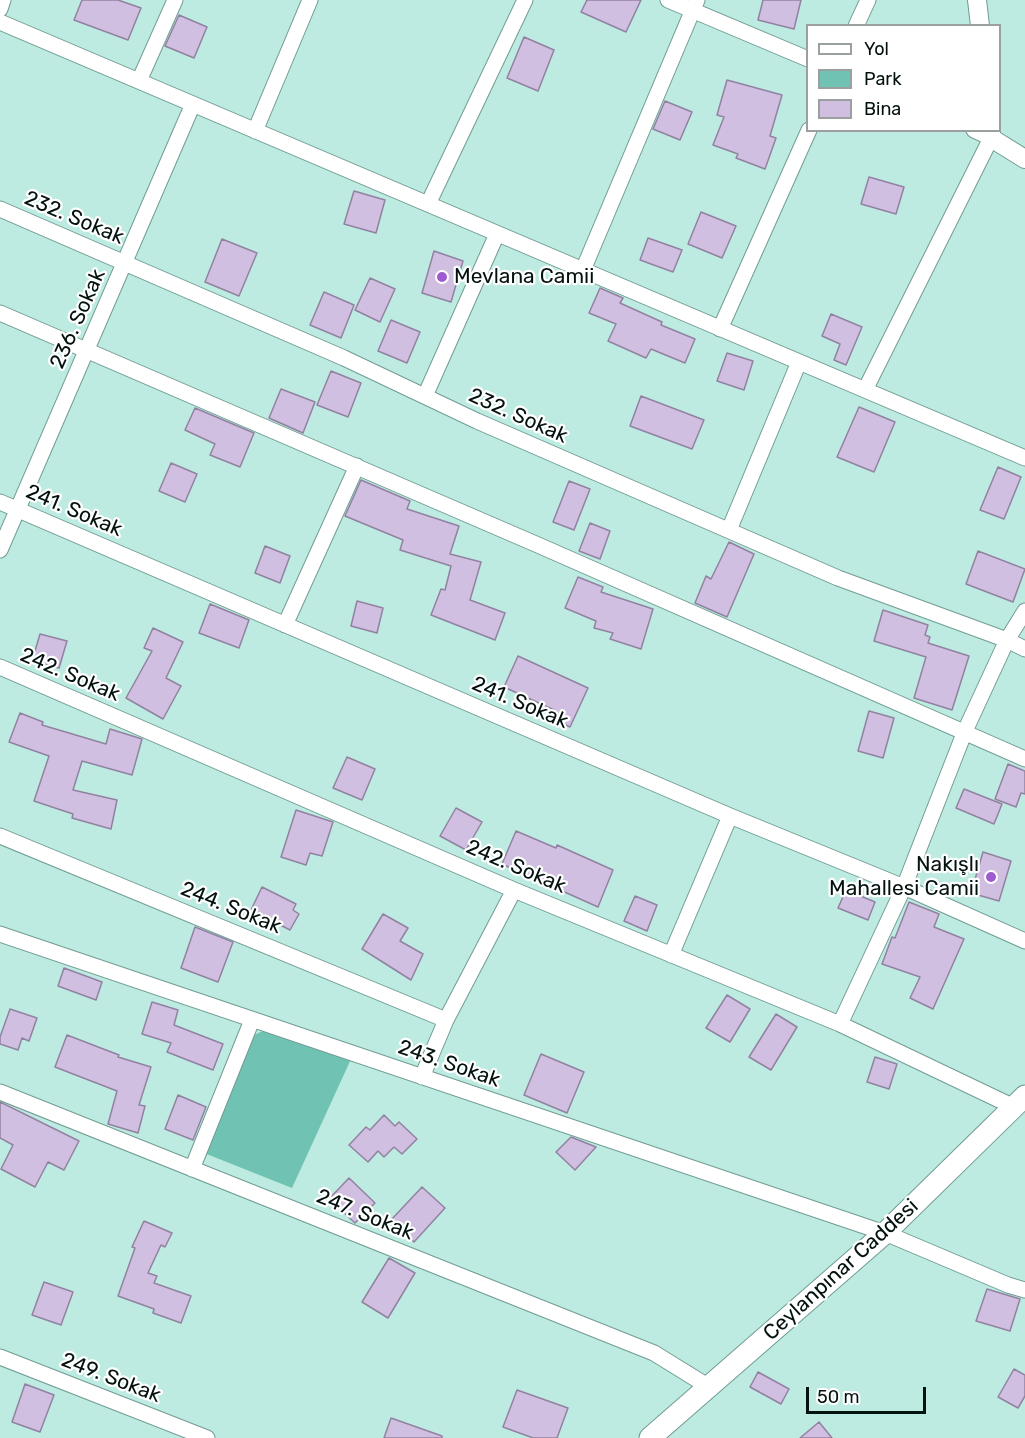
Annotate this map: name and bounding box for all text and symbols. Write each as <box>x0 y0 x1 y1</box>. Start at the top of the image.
legend <box>806 24 1001 132</box>
text: Yol <box>864 38 889 60</box>
text: Park <box>864 68 901 90</box>
text: Bina <box>864 98 901 120</box>
street label: 232. Sokak <box>20 186 128 250</box>
place label: Mevlana Camii <box>454 264 594 290</box>
street label: 236. Sokak <box>45 265 111 373</box>
marker: Mevlana Camii <box>435 270 449 284</box>
street label: 232. Sokak <box>465 383 571 449</box>
street label: 241. Sokak <box>22 479 126 543</box>
street label: 242. Sokak <box>16 643 124 707</box>
street label: 241. Sokak <box>468 671 572 735</box>
street label: 242. Sokak <box>462 835 570 899</box>
place label: Nakışlı Mahallesi Camii <box>829 852 979 902</box>
marker: Nakışlı Mahallesi Camii <box>984 870 998 884</box>
street label: 244. Sokak <box>177 876 285 940</box>
street label: 243. Sokak <box>395 1035 503 1093</box>
street label: 247. Sokak <box>313 1184 417 1246</box>
street label: Ceylanpınar Caddesi <box>758 1194 924 1346</box>
street label: 249. Sokak <box>58 1347 164 1409</box>
scale bar <box>809 1375 929 1413</box>
text: 50 m <box>817 1386 860 1408</box>

